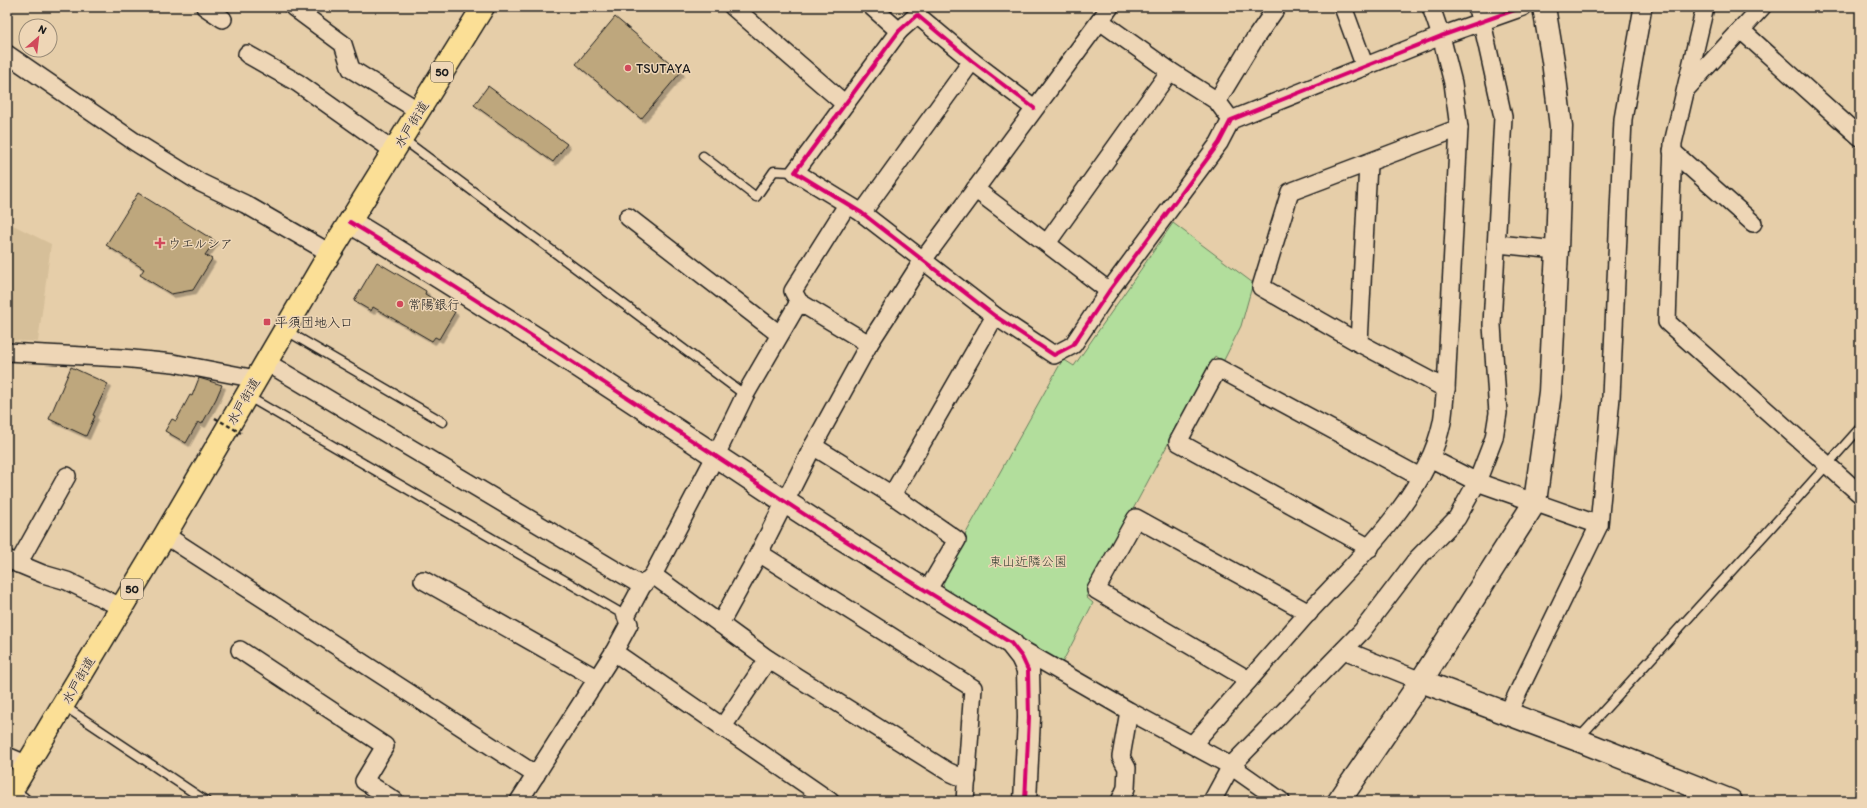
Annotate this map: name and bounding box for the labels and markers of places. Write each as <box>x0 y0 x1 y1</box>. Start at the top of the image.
place label: TSUTAYA <box>636 61 691 76</box>
marker: TSUTAYA <box>623 63 633 73</box>
place label: ウエルシア <box>168 236 233 251</box>
marker: ウエルシア <box>155 238 165 248</box>
place label: 常陽銀行 <box>408 297 460 312</box>
marker: 常陽銀行 <box>395 299 405 309</box>
place label: 平須団地入口 <box>275 315 353 330</box>
marker: 平須団地入口 <box>262 317 272 327</box>

